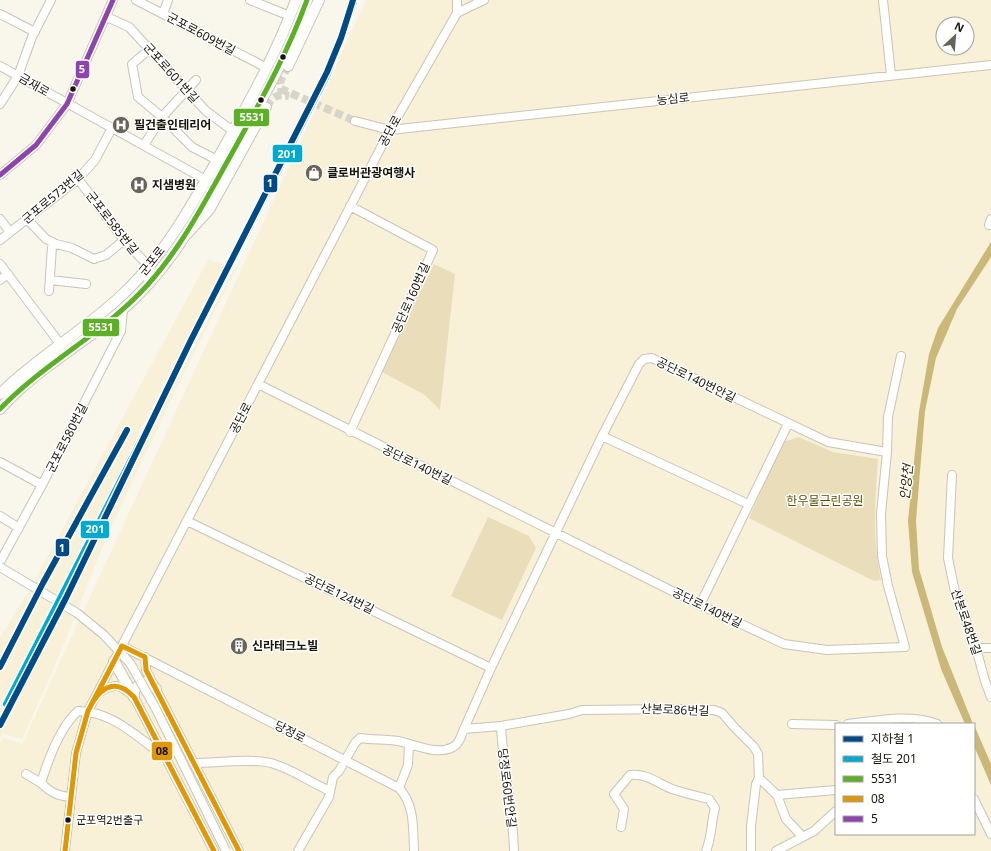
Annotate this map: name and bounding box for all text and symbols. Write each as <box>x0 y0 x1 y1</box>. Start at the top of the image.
street label: 군포로609번길 <box>164 8 239 59</box>
north arrow <box>935 16 975 56</box>
text: N <box>952 18 967 35</box>
street label: 군포로601번길 <box>140 39 203 107</box>
unlabelled marker <box>278 52 288 62</box>
line badge: 5 <box>75 60 90 79</box>
text: 5 <box>79 61 85 76</box>
street label: 금재로 <box>16 69 53 100</box>
unlabelled marker <box>68 84 78 94</box>
street label: 농심로 <box>656 88 690 109</box>
unlabelled marker <box>256 95 266 105</box>
line badge: 5531 <box>233 108 270 127</box>
text: 5531 <box>239 109 265 124</box>
street label: 공단로 <box>374 112 405 149</box>
hospital icon: 필건출인테리어 <box>111 115 131 135</box>
place label: 필건출인테리어 <box>134 116 211 133</box>
line badge: 201 <box>272 144 303 163</box>
text: 201 <box>278 146 296 161</box>
shop icon: 클로버관광여행사 <box>304 163 324 183</box>
place label: 클로버관광여행사 <box>327 164 415 181</box>
street label: 군포로573번길 <box>18 166 87 227</box>
line badge: 1 <box>263 174 278 193</box>
hospital icon: 지샘병원 <box>129 175 149 195</box>
text: 1 <box>267 175 273 190</box>
place label: 지샘병원 <box>152 176 196 193</box>
street label: 군포로585번길 <box>82 188 142 258</box>
street label: 군포로 <box>135 242 169 279</box>
street label: 공단로160번길 <box>387 260 434 336</box>
line badge: 5531 <box>82 318 120 337</box>
text: 5531 <box>88 319 114 334</box>
street label: 공단로140번안길 <box>653 353 739 406</box>
street label: 공단로 <box>225 399 256 436</box>
street label: 군포로580번길 <box>42 400 91 475</box>
street label: 공단로140번길 <box>379 440 455 489</box>
water label: 안양천 <box>895 462 917 501</box>
park label: 한우물근린공원 <box>786 492 864 509</box>
line badge: 201 <box>80 520 110 539</box>
text: 201 <box>86 521 104 536</box>
line badge: 1 <box>55 538 70 557</box>
text: 1 <box>59 540 65 555</box>
street label: 공단로124번길 <box>301 569 377 618</box>
street label: 공단로140번길 <box>669 583 745 632</box>
street label: 산본로48번길 <box>947 586 986 657</box>
building icon: 신라테크노빌 <box>229 636 249 656</box>
place label: 신라테크노빌 <box>252 637 318 654</box>
street label: 산본로86번길 <box>640 700 710 719</box>
street label: 당정로 <box>272 716 309 747</box>
legend <box>835 723 975 835</box>
text: 지하철 1 <box>871 730 914 747</box>
line badge: 08 <box>151 741 173 761</box>
text: 08 <box>156 743 168 758</box>
street label: 당정로60번안길 <box>494 747 521 829</box>
text: 철도 201 <box>871 750 917 767</box>
text: 5531 <box>871 770 898 787</box>
text: 08 <box>871 790 885 807</box>
text: 5 <box>871 810 878 827</box>
place label: 군포역2번출구 <box>76 812 143 827</box>
marker: 군포역2번출구 <box>63 815 73 825</box>

